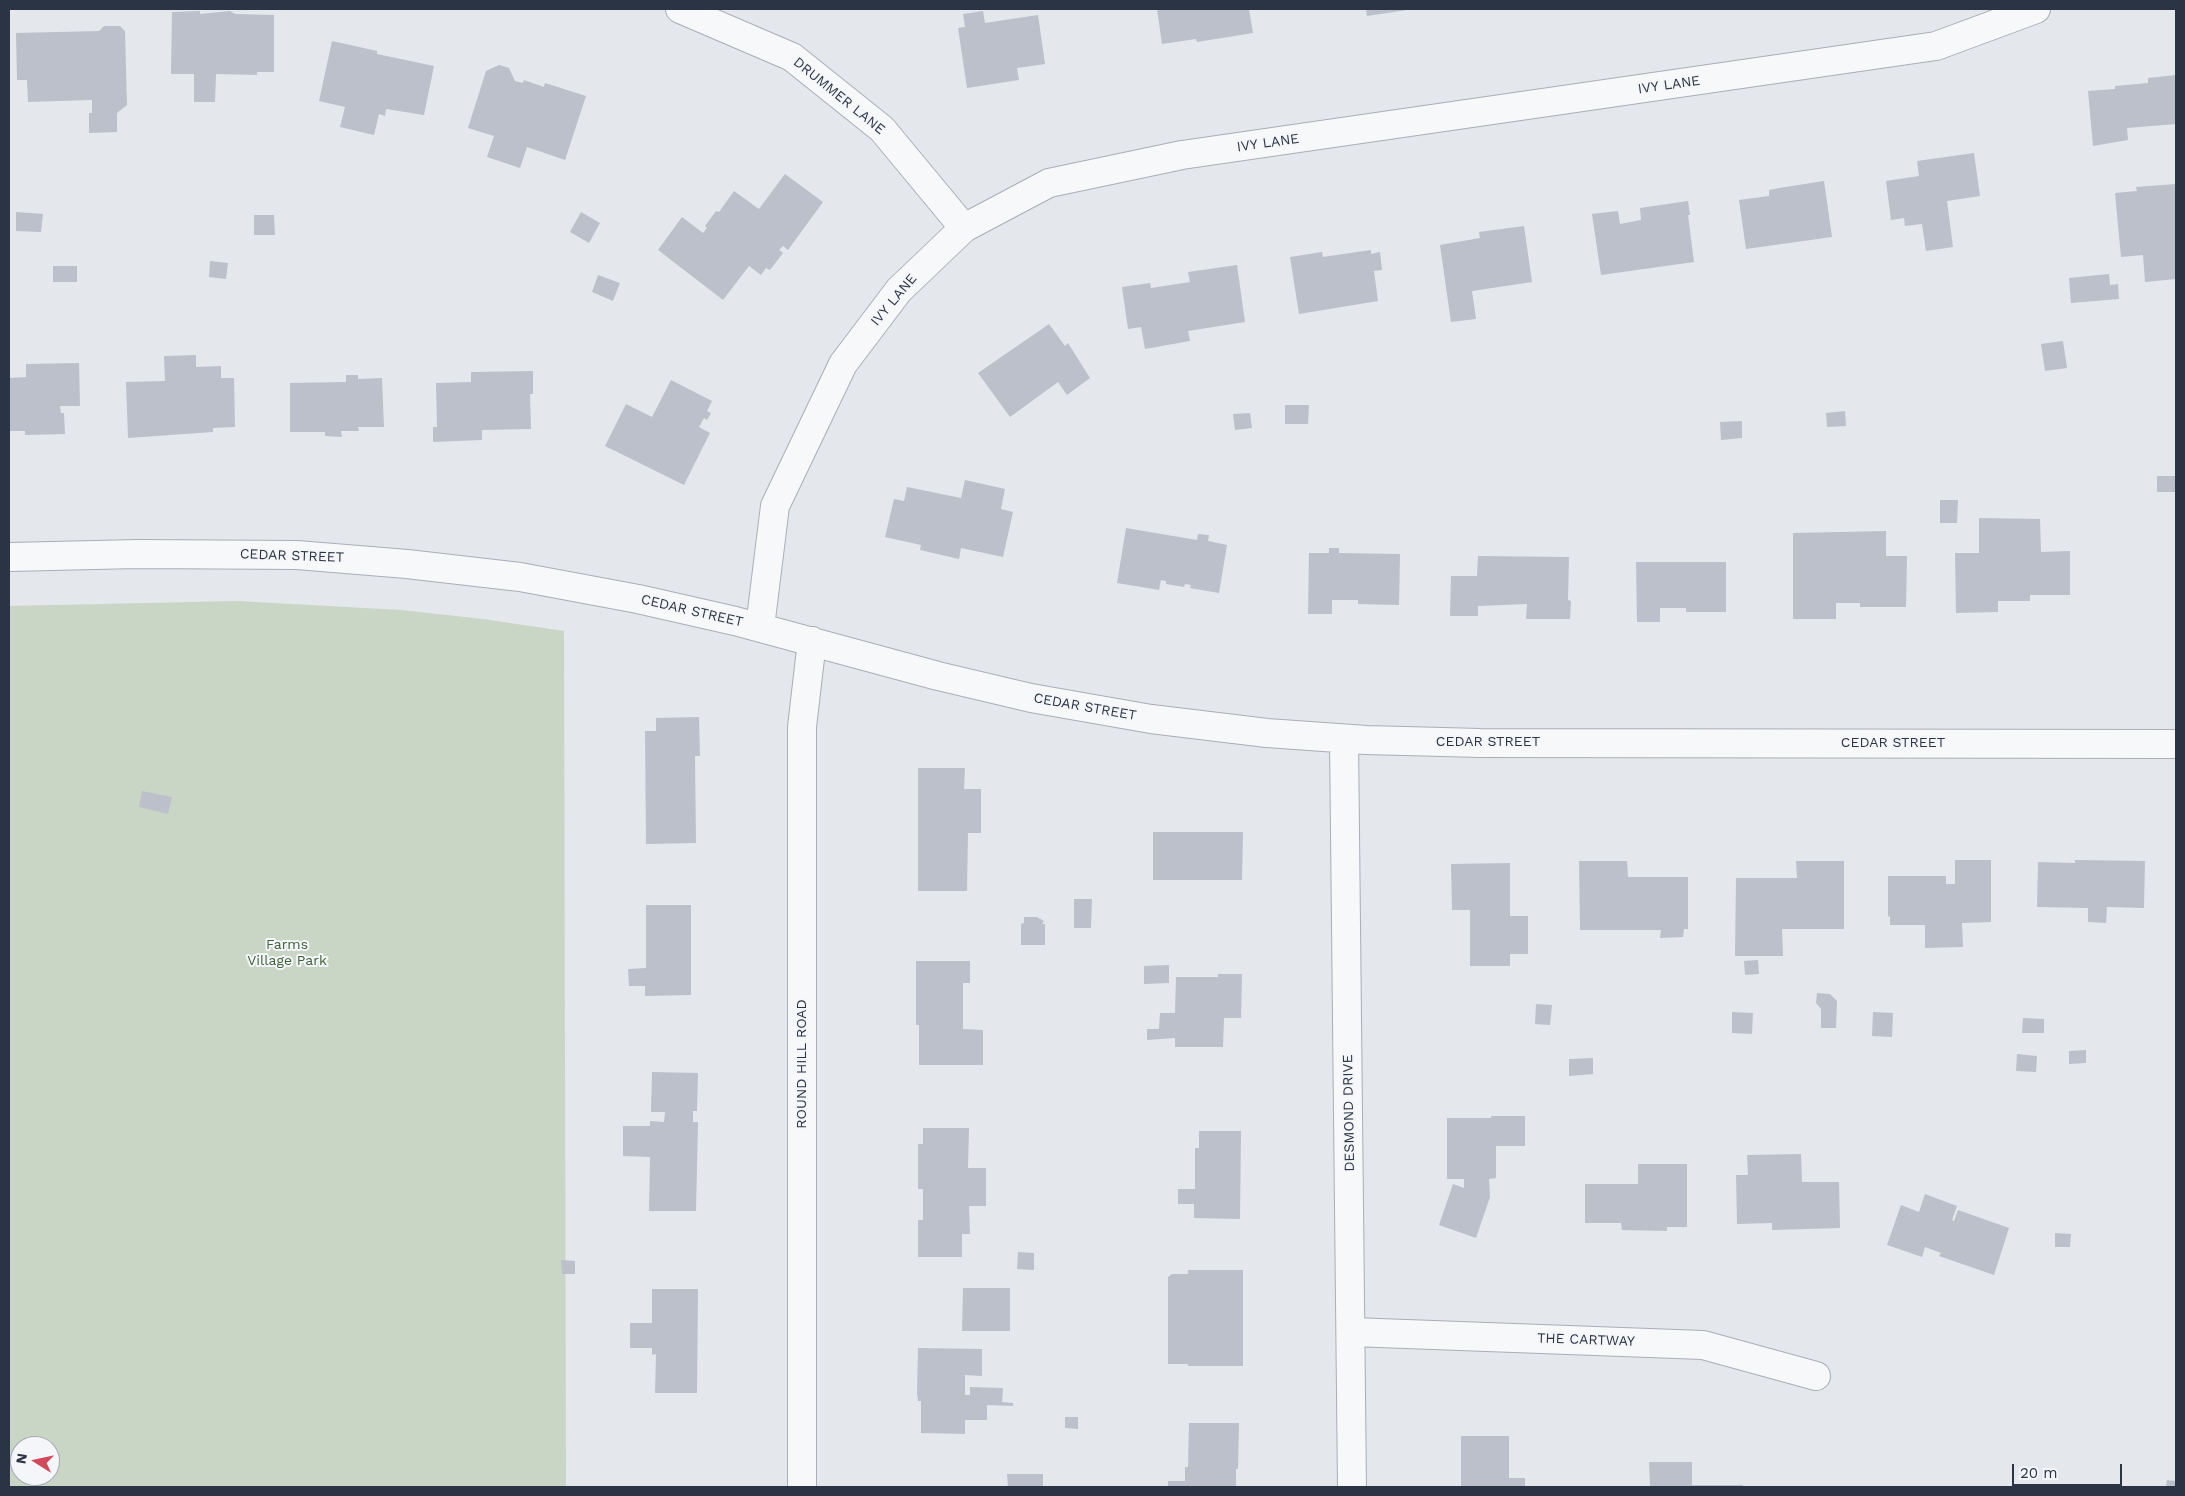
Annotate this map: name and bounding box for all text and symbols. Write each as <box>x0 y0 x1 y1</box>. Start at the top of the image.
street label: DRUMMER LANE <box>790 54 888 138</box>
street label: IVY LANE <box>1637 72 1701 98</box>
street label: IVY LANE <box>1236 130 1300 156</box>
street label: IVY LANE <box>867 271 921 329</box>
street label: CEDAR STREET <box>240 546 344 566</box>
street label: CEDAR STREET <box>639 591 745 631</box>
street label: CEDAR STREET <box>1032 690 1138 724</box>
street label: CEDAR STREET <box>1436 734 1540 750</box>
street label: CEDAR STREET <box>1841 735 1945 751</box>
park label: Farms Village Park <box>247 937 327 970</box>
street label: ROUND HILL ROAD <box>794 999 810 1129</box>
street label: DESMOND DRIVE <box>1340 1054 1358 1172</box>
street label: THE CARTWAY <box>1537 1330 1635 1350</box>
north arrow <box>10 1436 60 1486</box>
text: N <box>12 1452 30 1465</box>
scale bar <box>2015 1454 2125 1486</box>
text: 20 m <box>2020 1464 2058 1482</box>

